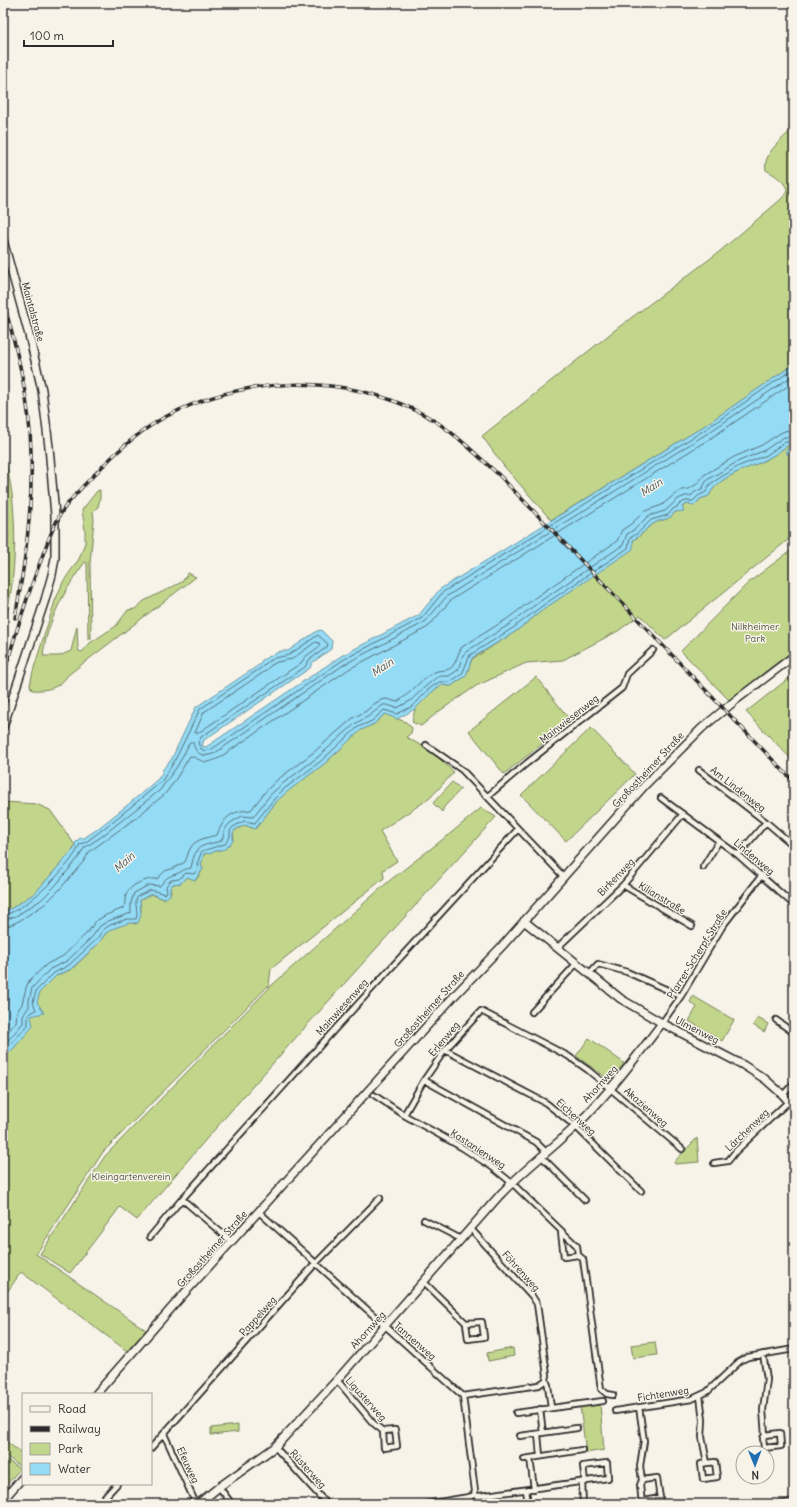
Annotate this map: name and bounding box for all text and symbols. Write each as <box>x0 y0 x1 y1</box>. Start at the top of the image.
scale bar <box>24 22 113 48</box>
text: 100 m <box>30 28 64 43</box>
street label: Maintalstraße <box>19 281 47 343</box>
water label: Main <box>637 474 665 499</box>
park label: Nilkheimer Park <box>731 620 779 645</box>
water label: Main <box>368 654 396 679</box>
street label: Mainwiesenweg <box>537 692 601 746</box>
street label: Großostheimer Straße <box>609 729 687 811</box>
street label: Am Lindenweg <box>708 763 768 815</box>
street label: Lindenweg <box>731 836 777 878</box>
water label: Main <box>110 848 138 875</box>
street label: Birkenweg <box>595 855 637 899</box>
street label: Kilianstraße <box>636 879 688 917</box>
street label: Pfarrer-Scherpf-Straße <box>664 907 730 1001</box>
street label: Großostheimer Straße <box>391 968 467 1050</box>
street label: Mainwiesenweg <box>313 976 371 1038</box>
street label: Ulmenweg <box>673 1013 721 1047</box>
street label: Erlenweg <box>425 1019 463 1059</box>
street label: Ahornweg <box>580 1062 620 1106</box>
street label: Akazienweg <box>621 1084 671 1130</box>
street label: Eichenweg <box>553 1096 599 1138</box>
street label: Lärchenweg <box>722 1106 772 1154</box>
street label: Kastanienweg <box>448 1126 508 1172</box>
park label: Kleingartenverein <box>91 1170 171 1183</box>
street label: Großostheimer Straße <box>174 1208 250 1290</box>
street label: Föhrenweg <box>499 1248 543 1294</box>
street label: Pappelweg <box>237 1293 279 1339</box>
street label: Ahornweg <box>348 1308 388 1352</box>
street label: Tannenweg <box>391 1319 439 1363</box>
street label: Ligusterweg <box>343 1374 389 1424</box>
street label: Fichtenweg <box>636 1384 690 1404</box>
legend <box>22 1393 152 1485</box>
text: Road <box>58 1401 86 1416</box>
text: Railway <box>58 1421 101 1436</box>
text: Park <box>58 1441 83 1456</box>
street label: Efeuweg <box>174 1445 202 1485</box>
north arrow <box>735 1445 775 1485</box>
street label: Rüsterweg <box>287 1447 329 1491</box>
text: Water <box>58 1461 91 1476</box>
text: N <box>751 1468 759 1482</box>

